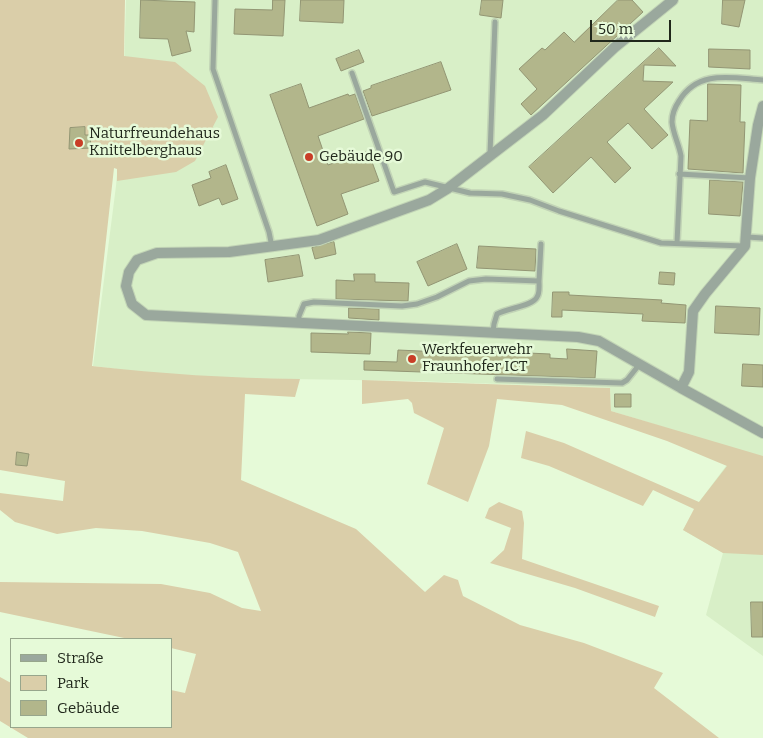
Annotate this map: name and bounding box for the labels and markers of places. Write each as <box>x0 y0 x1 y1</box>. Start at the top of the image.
place label: Naturfreundehaus Knittelberghaus <box>89 125 220 160</box>
marker: Naturfreundehaus Knittelberghaus <box>73 137 85 149</box>
place label: Gebäude 90 <box>319 148 403 166</box>
marker: Gebäude 90 <box>303 151 315 163</box>
place label: Werkfeuerwehr Fraunhofer ICT <box>422 341 532 376</box>
marker: Werkfeuerwehr Fraunhofer ICT <box>406 353 418 365</box>

